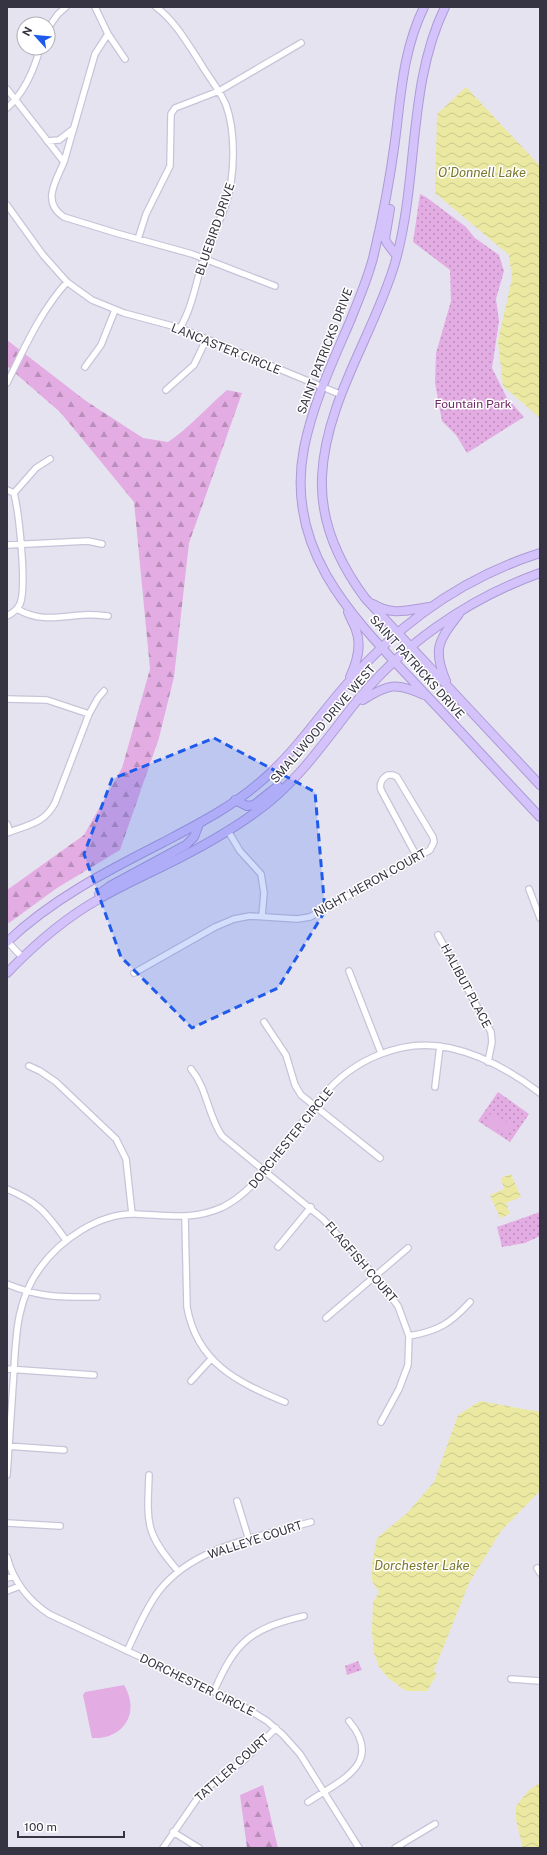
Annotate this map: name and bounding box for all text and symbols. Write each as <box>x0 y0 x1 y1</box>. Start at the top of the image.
north arrow <box>16 16 56 56</box>
text: N <box>20 25 34 38</box>
water label: O'Donnell Lake <box>438 165 526 180</box>
street label: BLUEBIRD DRIVE <box>193 181 237 277</box>
street label: SAINT PATRICKS DRIVE <box>294 286 356 416</box>
street label: LANCASTER CIRCLE <box>169 321 283 377</box>
park label: Fountain Park <box>434 397 512 411</box>
street label: SAINT PATRICKS DRIVE <box>367 612 467 722</box>
street label: SMALLWOOD DRIVE WEST <box>268 662 378 786</box>
street label: NIGHT HERON COURT <box>311 846 429 920</box>
street label: HALIBUT PLACE <box>438 942 494 1030</box>
street label: DORCHESTER CIRCLE <box>246 1085 336 1191</box>
street label: FLAGFISH COURT <box>322 1219 400 1305</box>
street label: WALLEYE COURT <box>206 1518 304 1562</box>
water label: Dorchester Lake <box>374 1558 470 1573</box>
street label: DORCHESTER CIRCLE <box>137 1651 257 1719</box>
street label: TATTLER COURT <box>192 1731 272 1805</box>
scale bar <box>18 1813 124 1839</box>
text: 100 m <box>24 1820 57 1834</box>

